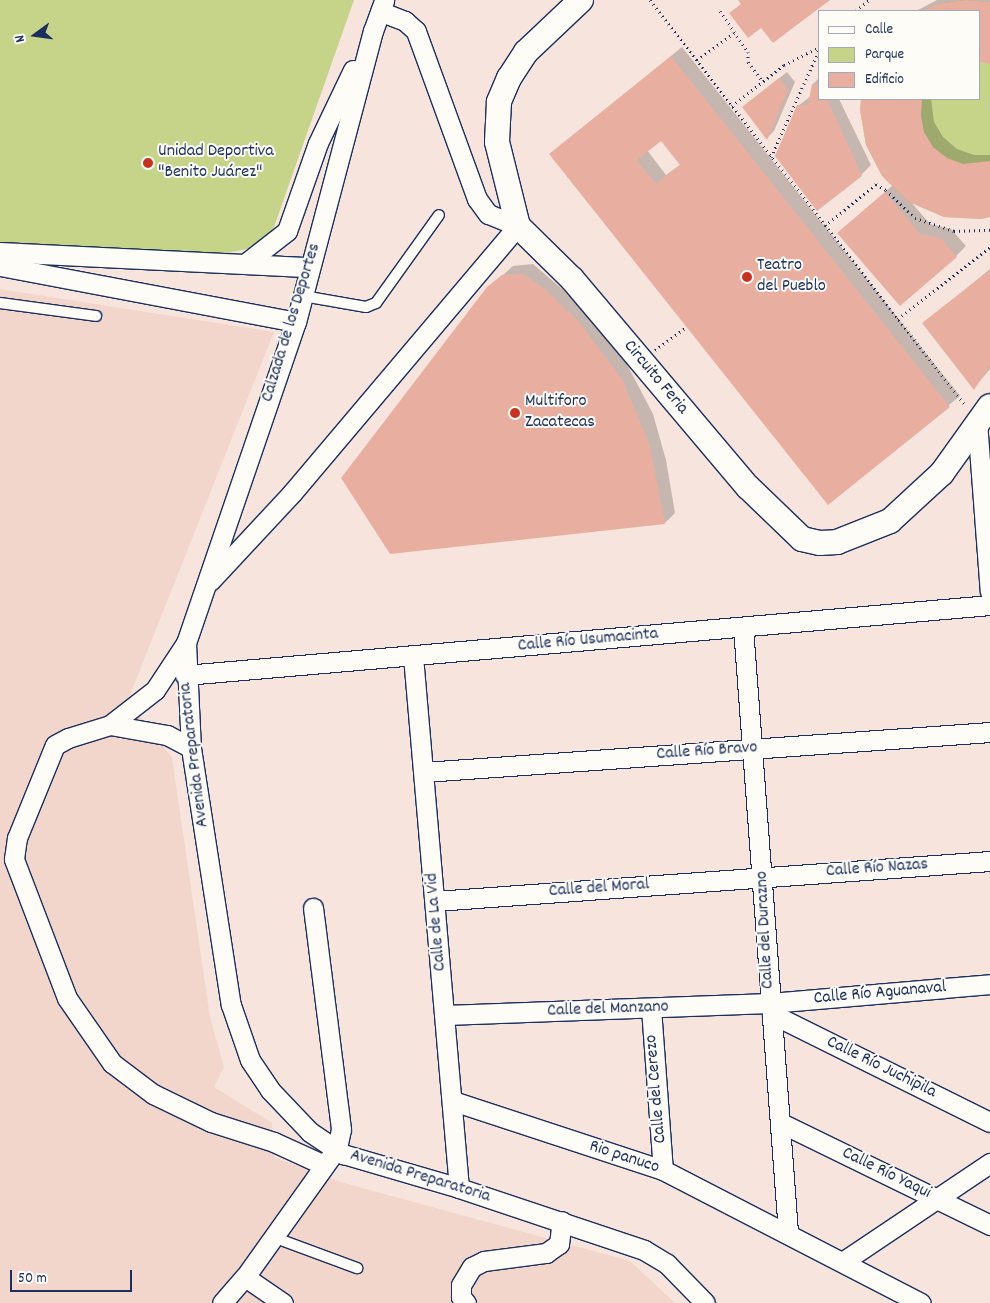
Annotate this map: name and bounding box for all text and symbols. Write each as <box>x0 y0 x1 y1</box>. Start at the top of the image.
north arrow <box>10 10 60 60</box>
legend <box>818 10 980 100</box>
text: Calle <box>865 19 893 41</box>
text: N <box>10 33 31 44</box>
text: Parque <box>865 44 904 66</box>
text: Edificio <box>865 69 904 91</box>
place label: Unidad Deportiva "Benito Juárez" <box>158 142 274 184</box>
marker: Unidad Deportiva "Benito Juárez" <box>142 157 154 169</box>
street label: Calzada de los Deportes <box>258 241 326 405</box>
place label: Teatro del Pueblo <box>757 256 826 298</box>
marker: Teatro del Pueblo <box>741 271 753 283</box>
street label: Circuito Feria <box>618 336 692 420</box>
place label: Multiforo Zacatecas <box>525 392 595 434</box>
marker: Multiforo Zacatecas <box>509 407 521 419</box>
street label: Calle Río Usumacinta <box>517 624 659 658</box>
street label: Avenida Preparatoria <box>175 681 215 829</box>
street label: Calle Río Bravo <box>656 738 758 766</box>
street label: Calle Río Nazas <box>825 855 929 883</box>
street label: Calle del Durazno <box>752 870 780 990</box>
street label: Calle de La Vid <box>422 872 452 972</box>
street label: Calle del Moral <box>548 875 650 903</box>
street label: Calle Río Aguanaval <box>813 977 947 1011</box>
street label: Calle del Manzano <box>547 997 669 1023</box>
street label: Calle Río Juchipila <box>823 1032 939 1104</box>
street label: Calle del Cerezo <box>641 1034 673 1144</box>
street label: Rio panuco <box>586 1137 662 1179</box>
street label: Calle Río Yaqui <box>838 1143 934 1205</box>
street label: Avenida Preparatoria <box>347 1145 493 1209</box>
scale bar <box>12 1260 135 1292</box>
text: 50 m <box>18 1268 47 1290</box>

